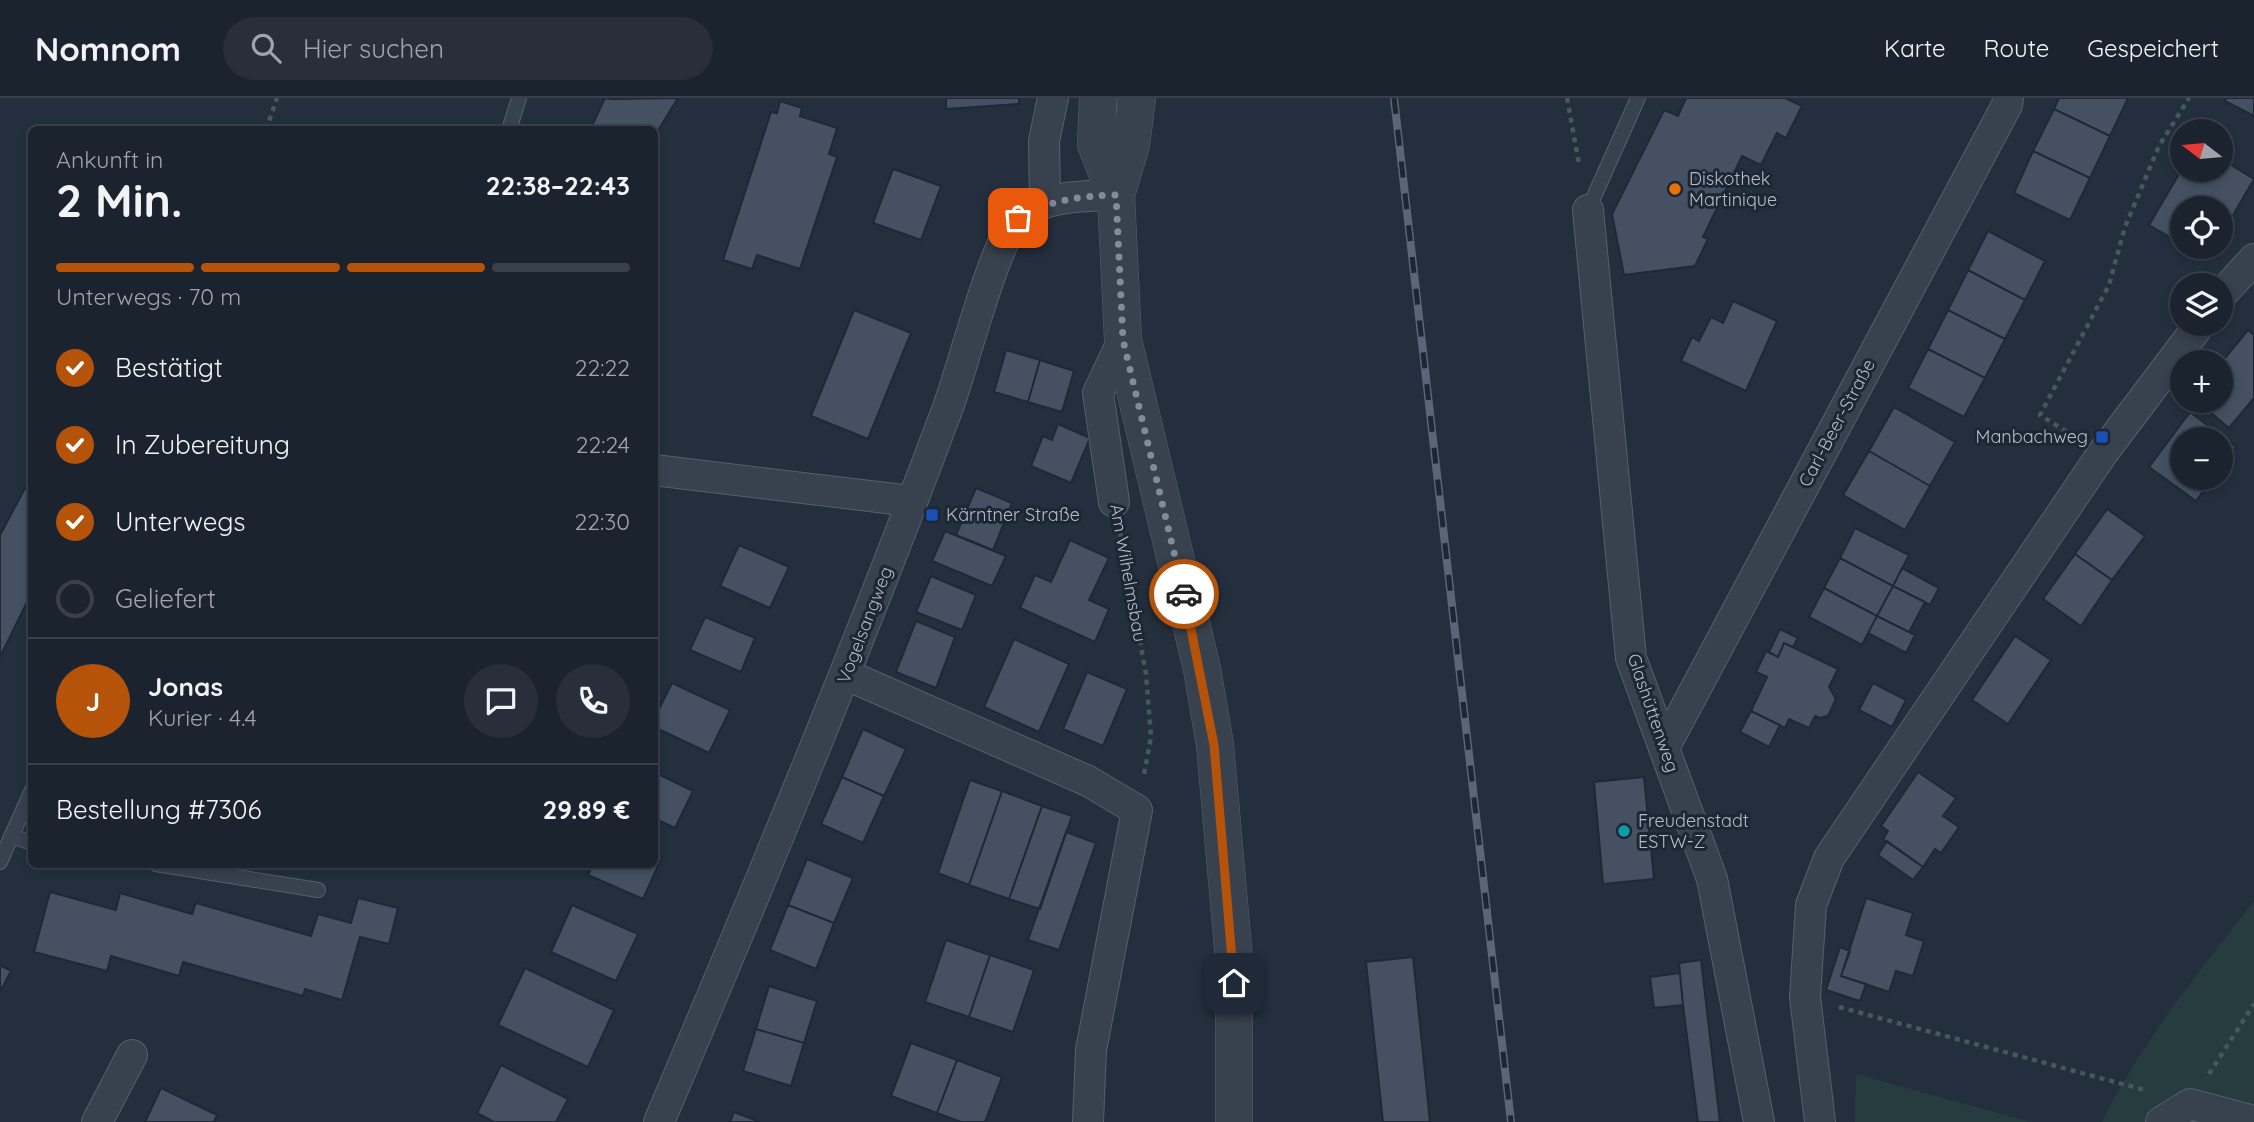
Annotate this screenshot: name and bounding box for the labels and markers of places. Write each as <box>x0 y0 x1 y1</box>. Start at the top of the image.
place label: Diskothek Martinique <box>1689 167 1777 211</box>
marker: Diskothek Martinique <box>1667 181 1683 197</box>
pin <box>988 188 1048 248</box>
place label: Manbachweg <box>1976 425 2088 448</box>
marker: Manbachweg <box>2094 429 2110 445</box>
place label: Kärntner Straße <box>946 503 1080 526</box>
marker: Kärntner Straße <box>924 507 940 523</box>
place label: Freudenstadt ESTW-Z <box>1638 809 1749 853</box>
marker: Freudenstadt ESTW-Z <box>1616 823 1632 839</box>
pin <box>1204 953 1264 1013</box>

